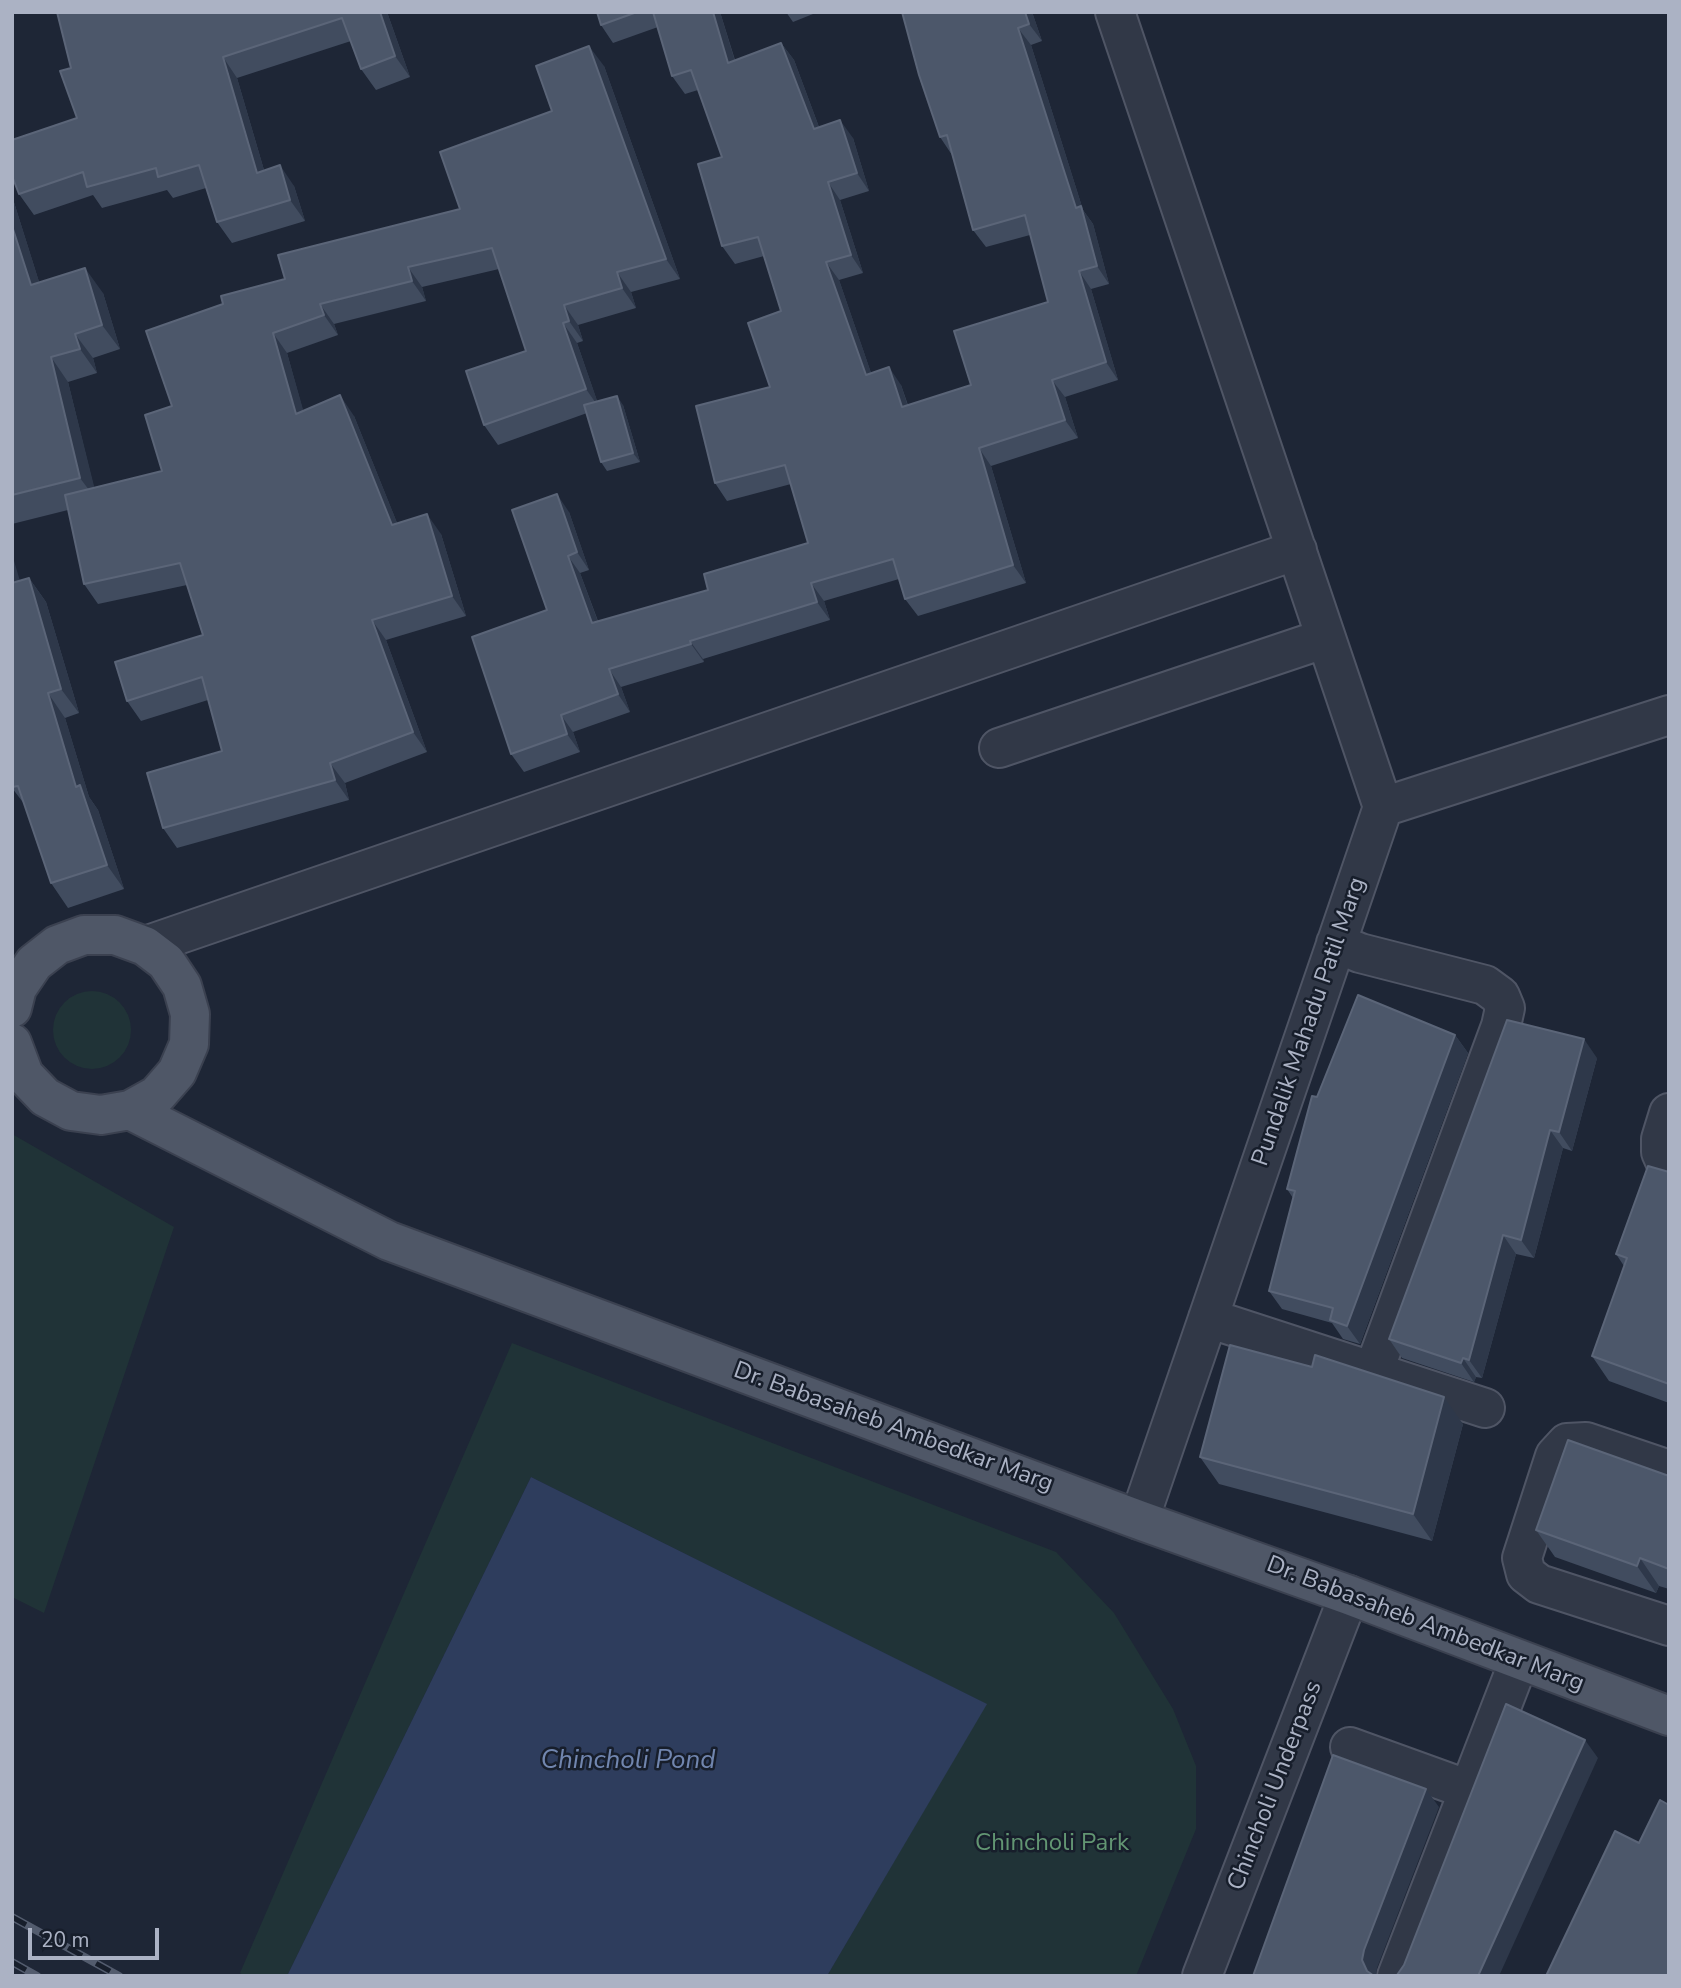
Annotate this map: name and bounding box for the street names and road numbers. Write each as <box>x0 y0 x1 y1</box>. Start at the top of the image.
street label: Pundalik Mahadu Patil Marg <box>1247 874 1373 1170</box>
street label: Dr. Babasaheb Ambedkar Marg <box>729 1357 1057 1499</box>
street label: Dr. Babasaheb Ambedkar Marg <box>1262 1551 1588 1699</box>
street label: Chincholi Underpass <box>1223 1677 1329 1895</box>

